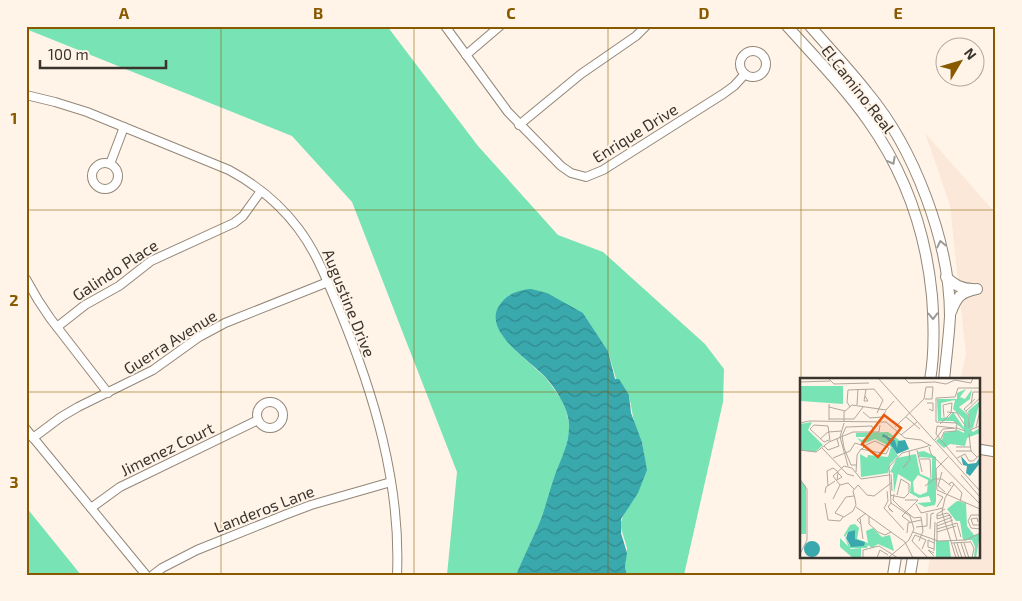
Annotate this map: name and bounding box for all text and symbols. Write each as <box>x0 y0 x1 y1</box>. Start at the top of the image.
text: A <box>119 3 130 22</box>
text: B <box>313 3 323 22</box>
text: C <box>506 3 516 22</box>
text: D <box>699 3 710 22</box>
text: E <box>893 3 903 22</box>
scale bar <box>40 38 166 70</box>
north arrow <box>934 38 984 88</box>
street label: El Camino Real <box>818 41 899 137</box>
text: N <box>961 44 980 63</box>
text: 100 m <box>48 45 89 63</box>
street label: Enrique Drive <box>589 99 681 166</box>
text: 1 <box>11 108 17 127</box>
one-way arrow <box>886 155 896 164</box>
street label: Galindo Place <box>68 235 161 304</box>
one-way arrow <box>936 240 947 249</box>
street label: Augustine Drive <box>319 246 380 360</box>
text: 2 <box>9 290 19 309</box>
street label: Guerra Avenue <box>120 305 220 378</box>
one-way arrow <box>927 313 938 321</box>
inset map <box>800 378 980 558</box>
street label: Jimenez Court <box>117 418 217 479</box>
text: 3 <box>9 472 19 491</box>
street label: Landeros Lane <box>211 481 317 536</box>

